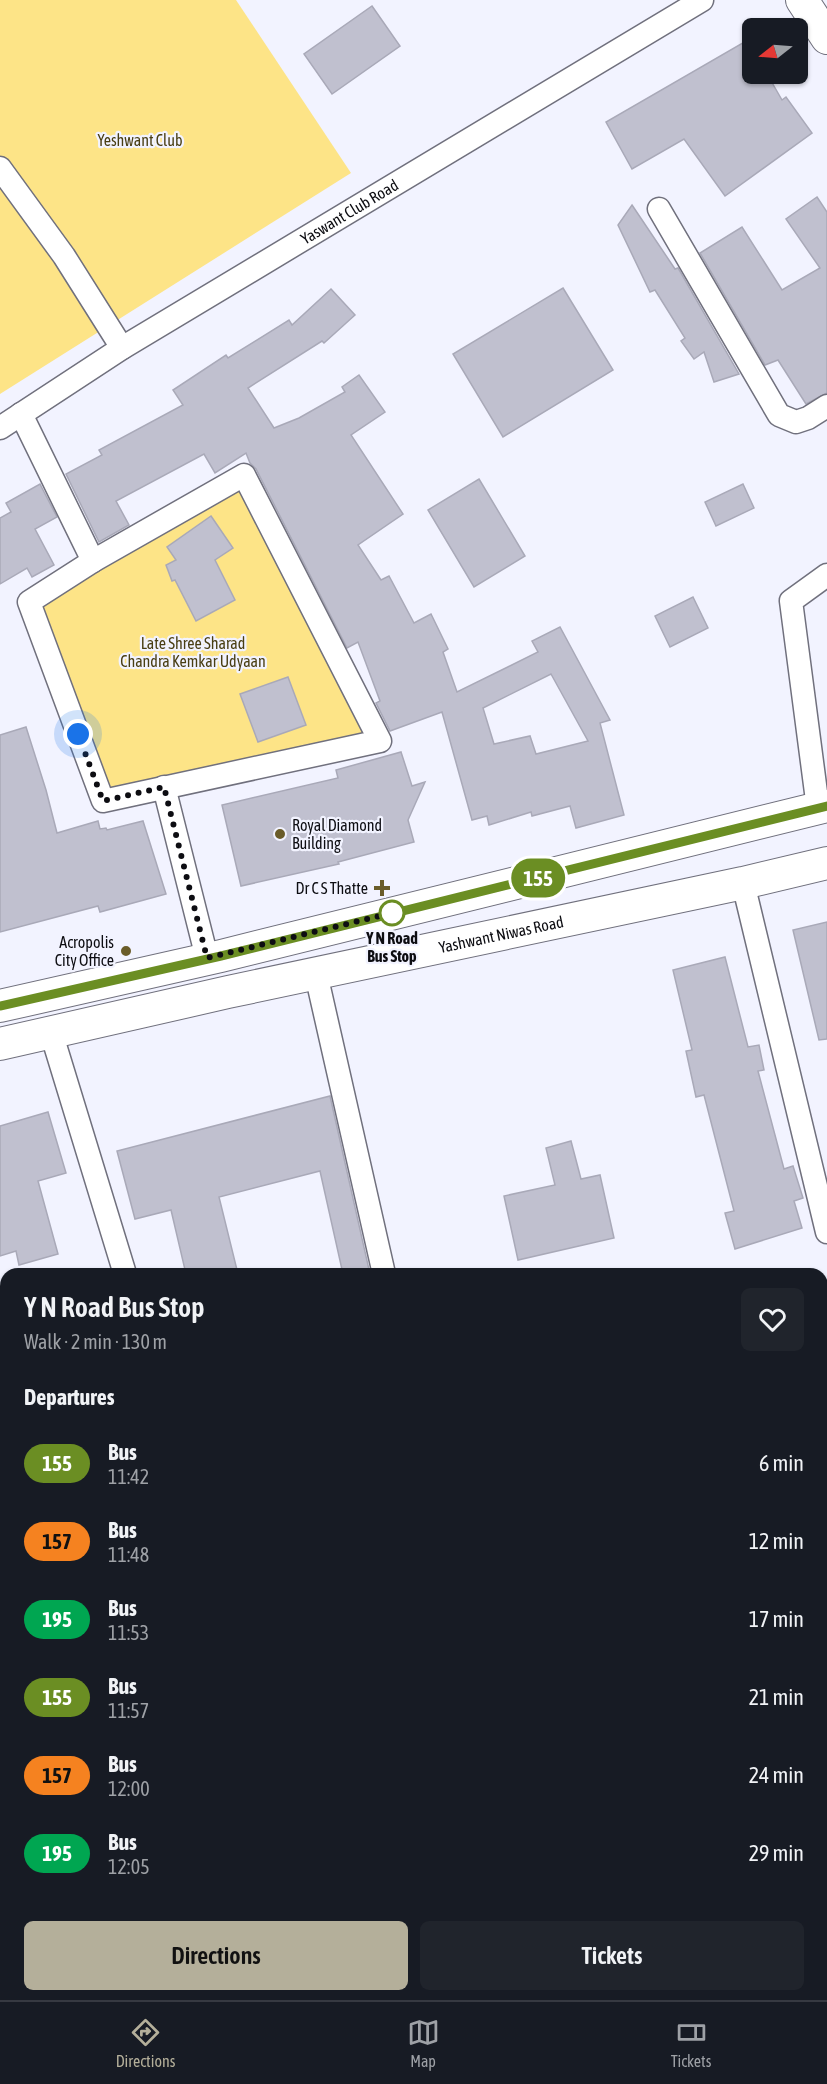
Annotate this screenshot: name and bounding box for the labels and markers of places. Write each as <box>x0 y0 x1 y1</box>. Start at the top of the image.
place label: Royal Diamond Building <box>292 816 382 853</box>
marker: Royal Diamond Building <box>273 827 287 841</box>
place label: Dr C S Thatte <box>296 879 368 897</box>
marker: Dr C S Thatte <box>373 879 391 897</box>
marker: Y N Road Bus Stop <box>379 900 405 926</box>
place label: Y N Road Bus Stop <box>365 929 418 965</box>
place label: Acropolis City Office <box>55 933 114 970</box>
marker: Acropolis City Office <box>119 944 133 958</box>

